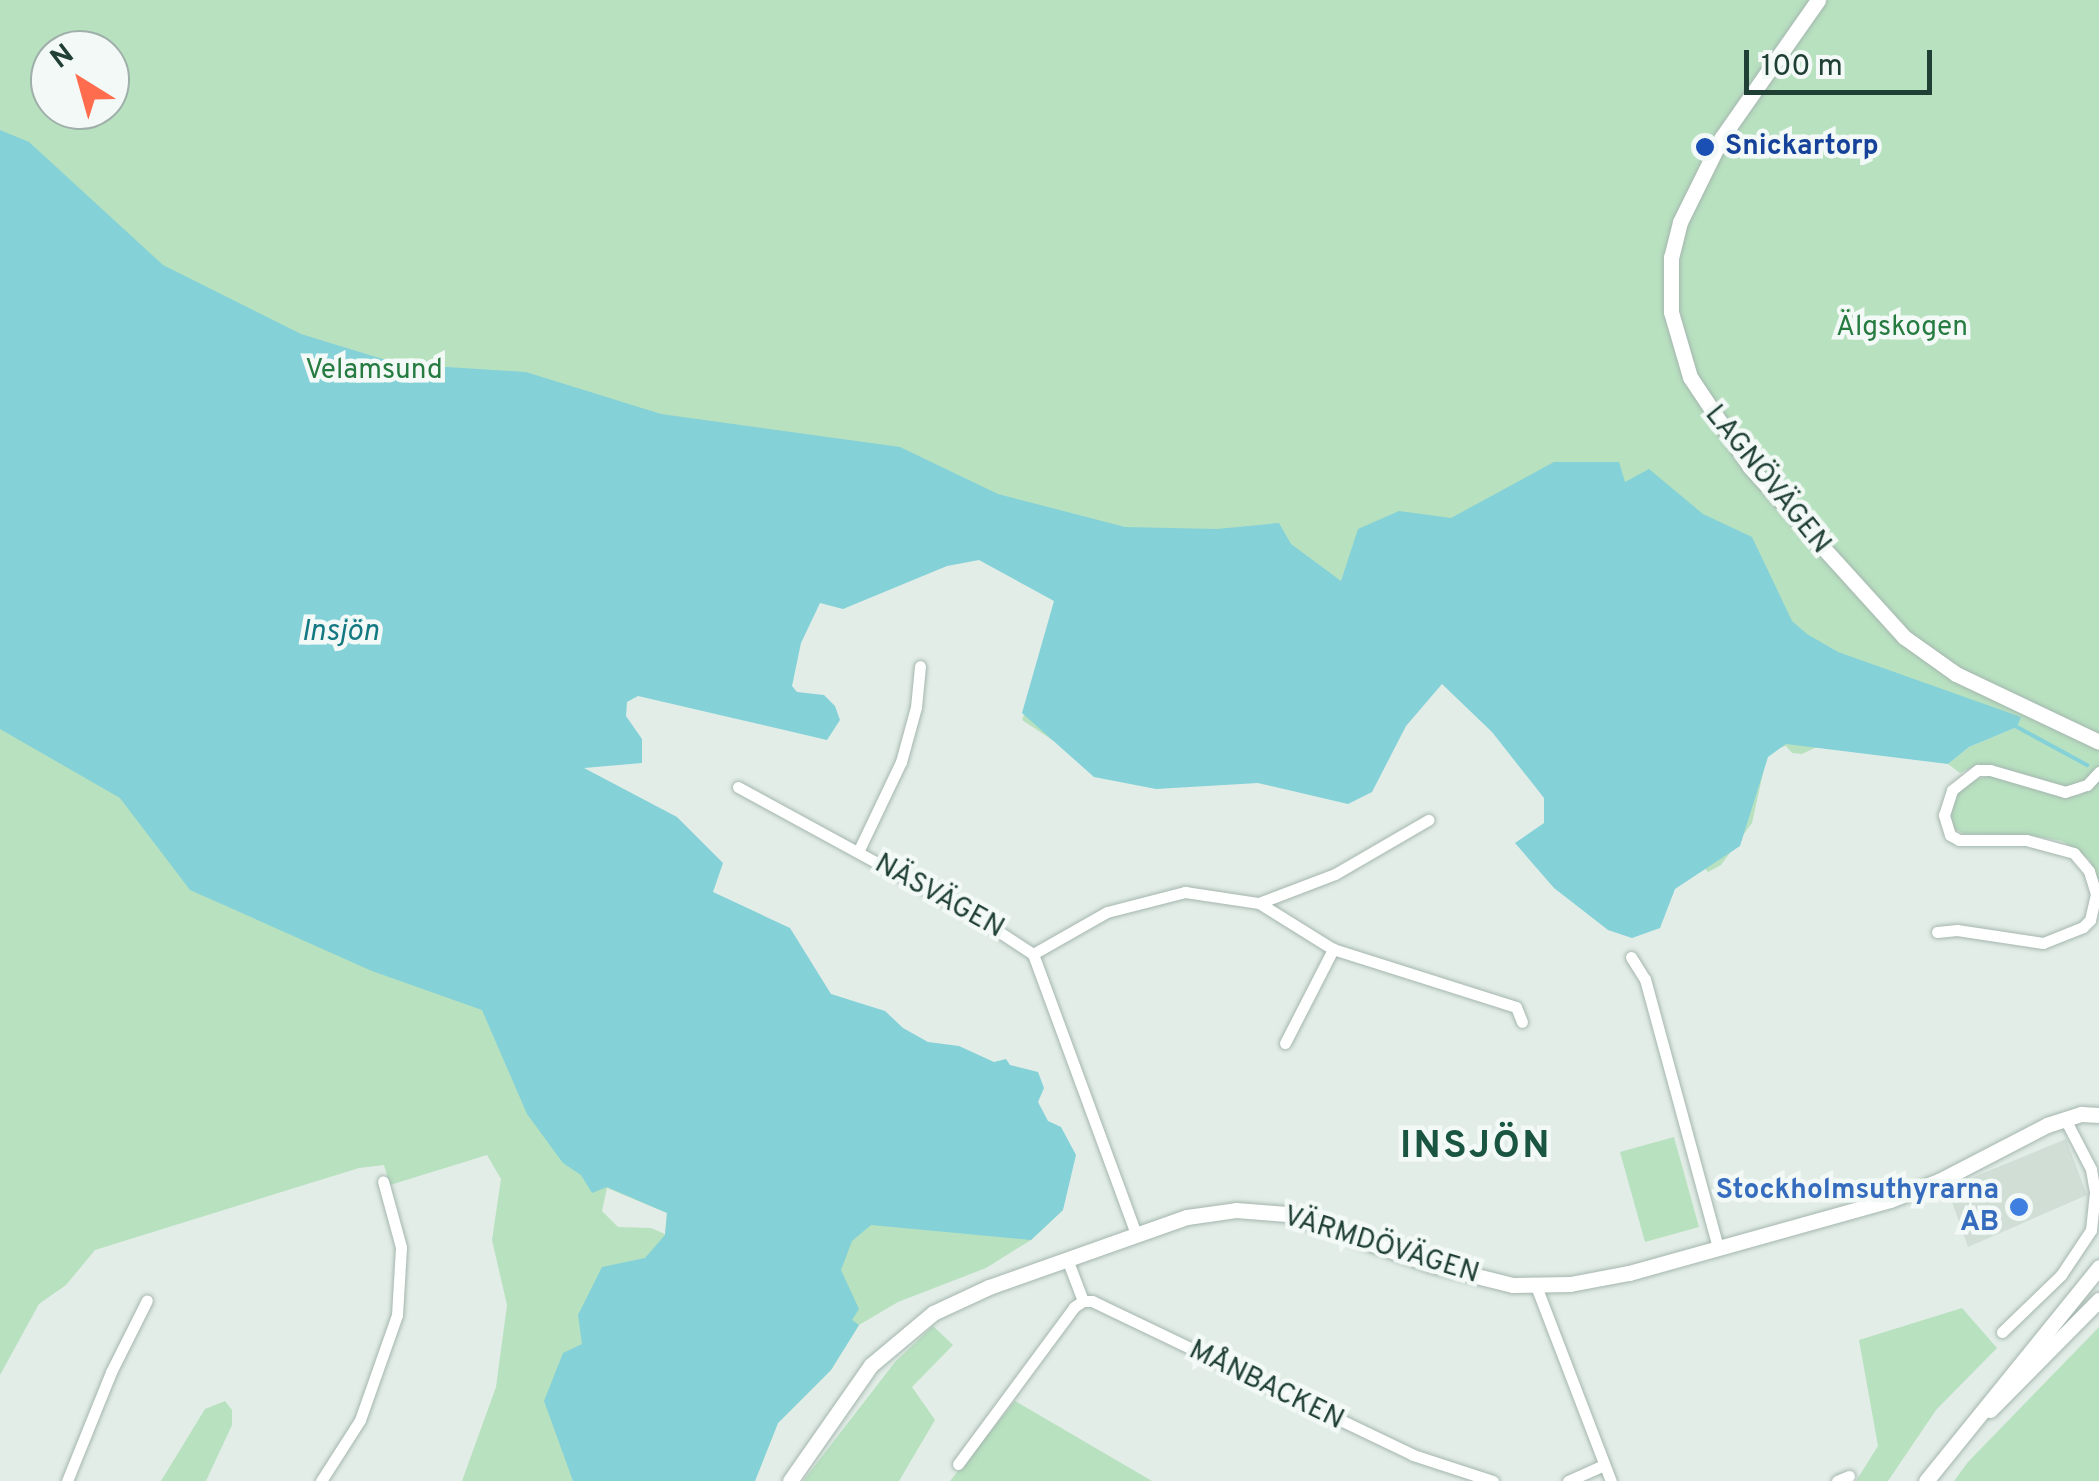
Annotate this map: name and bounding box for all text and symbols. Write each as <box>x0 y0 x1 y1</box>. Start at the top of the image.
north arrow <box>30 30 130 130</box>
scale bar <box>1749 30 1936 92</box>
text: N <box>44 37 82 78</box>
text: 100 m <box>1761 49 1843 86</box>
place label: Snickartorp <box>1725 130 1879 164</box>
marker: Snickartorp <box>1694 136 1716 158</box>
park label: Älgskogen <box>1836 311 1968 345</box>
park label: Velamsund <box>305 354 443 388</box>
street label: LAGNÖVÄGEN <box>1697 399 1837 561</box>
water label: Insjön <box>301 615 379 651</box>
street label: NÄSVÄGEN <box>868 848 1010 946</box>
district label: INSJÖN <box>1400 1125 1552 1171</box>
place label: Stockholmsuthyrarna AB <box>1716 1174 1999 1240</box>
marker: Stockholmsuthyrarna AB <box>2008 1196 2030 1218</box>
street label: VÄRMDÖVÄGEN <box>1279 1200 1483 1292</box>
street label: MÅNBACKEN <box>1183 1334 1349 1438</box>

